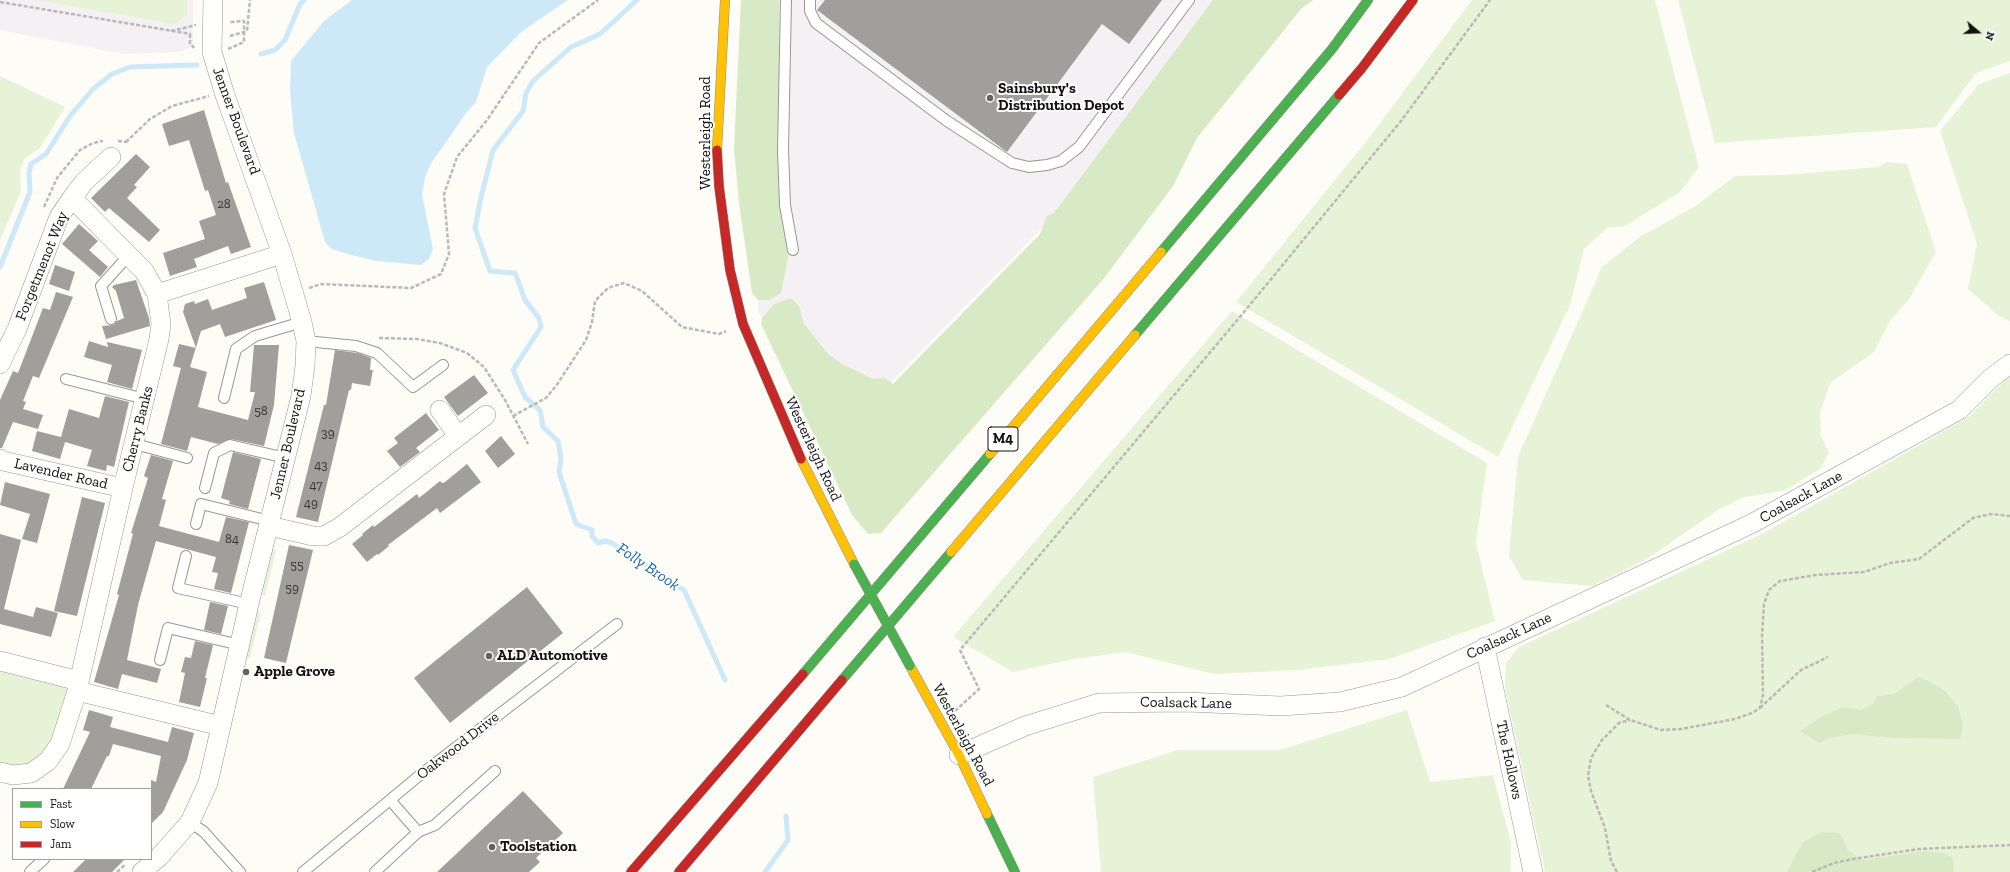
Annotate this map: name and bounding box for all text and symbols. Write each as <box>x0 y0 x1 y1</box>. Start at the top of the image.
north arrow <box>1958 12 1998 52</box>
text: N <box>1982 30 1997 42</box>
street label: Jenner Boulevard <box>208 65 264 177</box>
street label: Westerleigh Road <box>697 76 715 190</box>
place label: Sainsbury's Distribution Depot <box>998 80 1124 115</box>
marker: Sainsbury's Distribution Depot <box>985 93 995 103</box>
house number: 28 <box>217 196 231 212</box>
street label: Forgetmenot Way <box>12 209 72 323</box>
street label: Cherry Banks <box>119 384 157 474</box>
street label: Jenner Boulevard <box>267 387 309 501</box>
street label: Westerleigh Road <box>781 394 845 504</box>
house number: 58 <box>254 403 268 419</box>
house number: 39 <box>321 425 335 441</box>
road number: M4 <box>988 427 1018 451</box>
street label: Lavender Road <box>13 455 109 493</box>
house number: 43 <box>314 457 328 473</box>
street label: Coalsack Lane <box>1757 467 1845 527</box>
house number: 47 <box>310 477 322 493</box>
house number: 49 <box>304 495 318 511</box>
house number: 84 <box>225 531 239 547</box>
water label: Folly Brook <box>613 539 683 595</box>
house number: 55 <box>290 557 304 573</box>
house number: 59 <box>285 580 299 596</box>
street label: Coalsack Lane <box>1464 608 1554 664</box>
place label: ALD Automotive <box>497 647 608 665</box>
marker: ALD Automotive <box>484 651 494 661</box>
place label: Apple Grove <box>254 663 335 681</box>
marker: Apple Grove <box>241 667 251 677</box>
street label: Westerleigh Road <box>928 681 998 789</box>
street label: Coalsack Lane <box>1140 693 1232 713</box>
street label: Oakwood Drive <box>413 708 503 784</box>
street label: The Hollows <box>1492 719 1526 801</box>
legend <box>12 788 152 860</box>
text: Fast <box>50 797 72 811</box>
text: Slow <box>50 817 75 831</box>
text: Jam <box>50 837 71 851</box>
place label: Toolstation <box>500 838 577 856</box>
marker: Toolstation <box>487 842 497 852</box>

